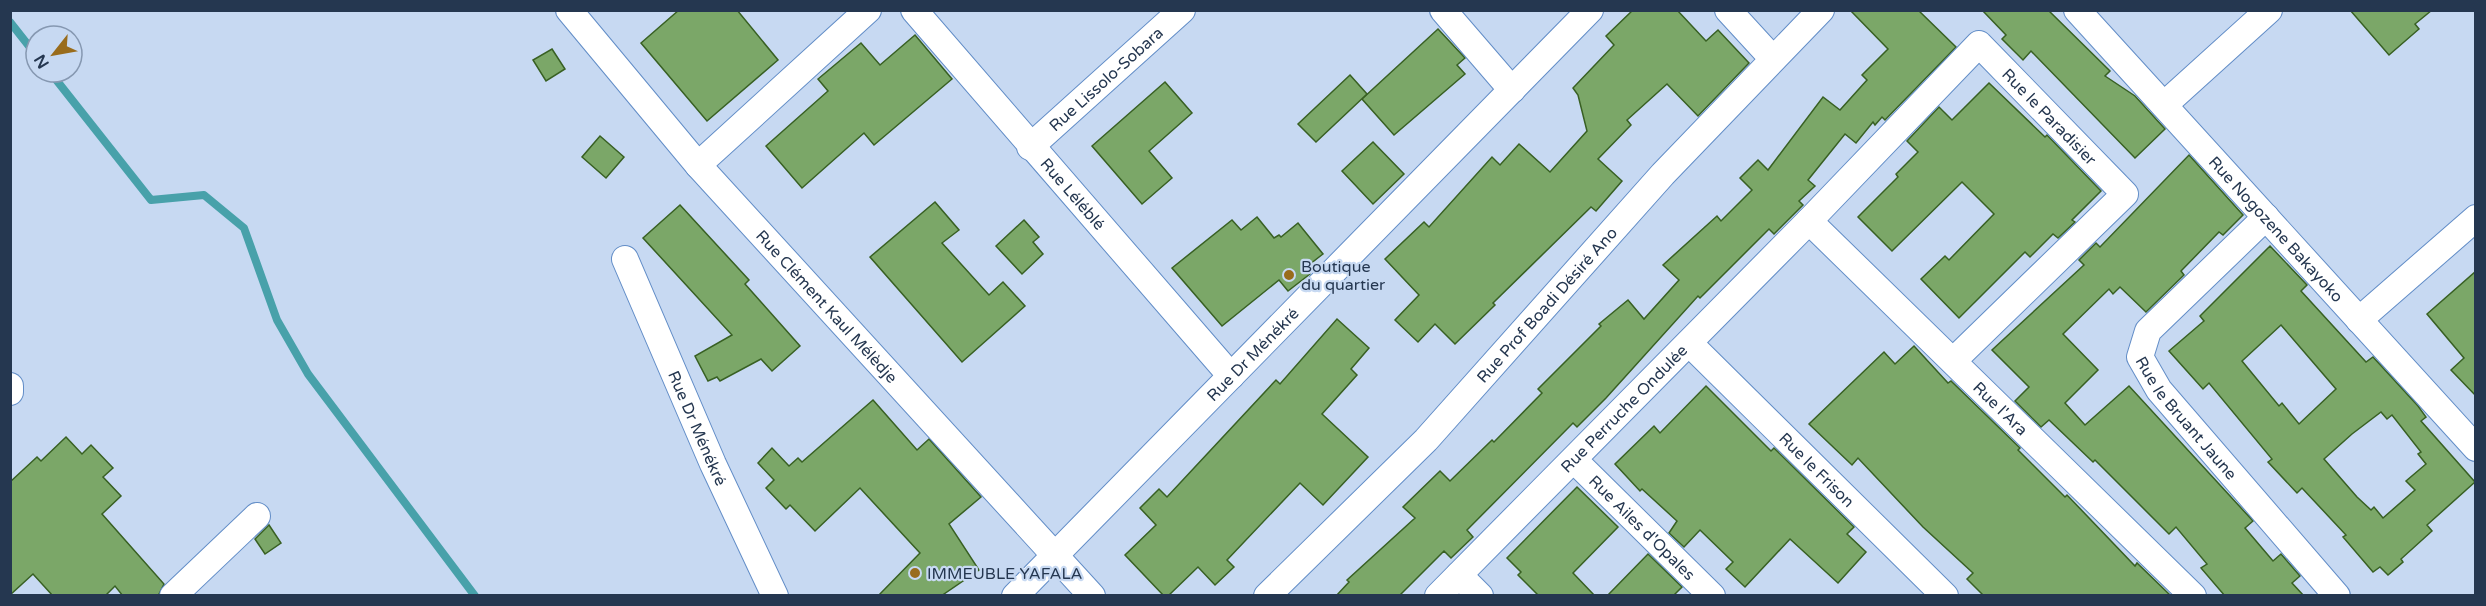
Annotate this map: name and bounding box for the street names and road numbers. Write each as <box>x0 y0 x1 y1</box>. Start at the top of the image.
street label: Rue Lissolo-Sobara <box>1045 23 1168 136</box>
street label: Rue le Paradisier <box>1997 65 2101 170</box>
street label: Rue Nogozene Bakayoko <box>2204 152 2347 307</box>
street label: Rue Léléblé <box>1036 154 1109 234</box>
street label: Rue Prof Boadi Désiré Ano <box>1473 223 1622 387</box>
street label: Rue Clément Kaul Mélèdje <box>751 226 901 388</box>
street label: Rue Dr Ménékré <box>1203 304 1303 406</box>
street label: Rue Perruche Ondulée <box>1557 341 1692 477</box>
street label: Rue le Bruant Jaune <box>2131 353 2241 484</box>
street label: Rue Dr Ménékré <box>663 368 731 489</box>
street label: Rue l'Ara <box>1968 378 2032 440</box>
street label: Rue le Frison <box>1774 429 1858 512</box>
street label: Rue Ailes d'Opales <box>1584 471 1699 585</box>

